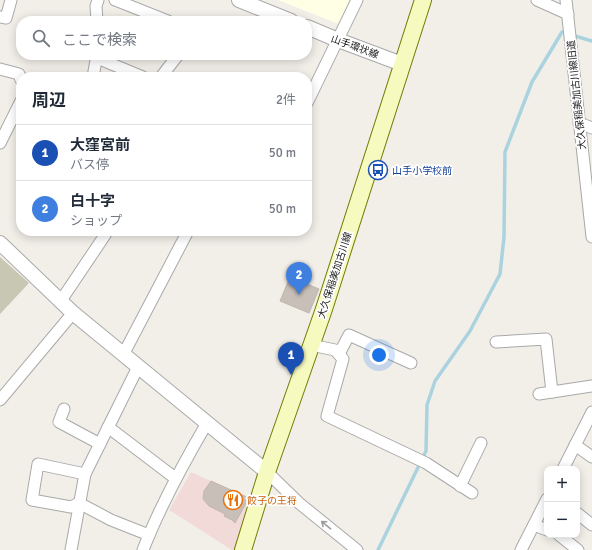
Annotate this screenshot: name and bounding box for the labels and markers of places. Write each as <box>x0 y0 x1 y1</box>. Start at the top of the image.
bus stop icon: 山手小学校前 <box>367 159 389 181</box>
place label: 山手小学校前 <box>392 165 452 177</box>
pin: 2 <box>286 262 312 295</box>
pin: 1 <box>278 342 304 375</box>
restaurant icon: 餃子の王将 <box>222 489 244 511</box>
place label: 餃子の王将 <box>247 495 297 507</box>

